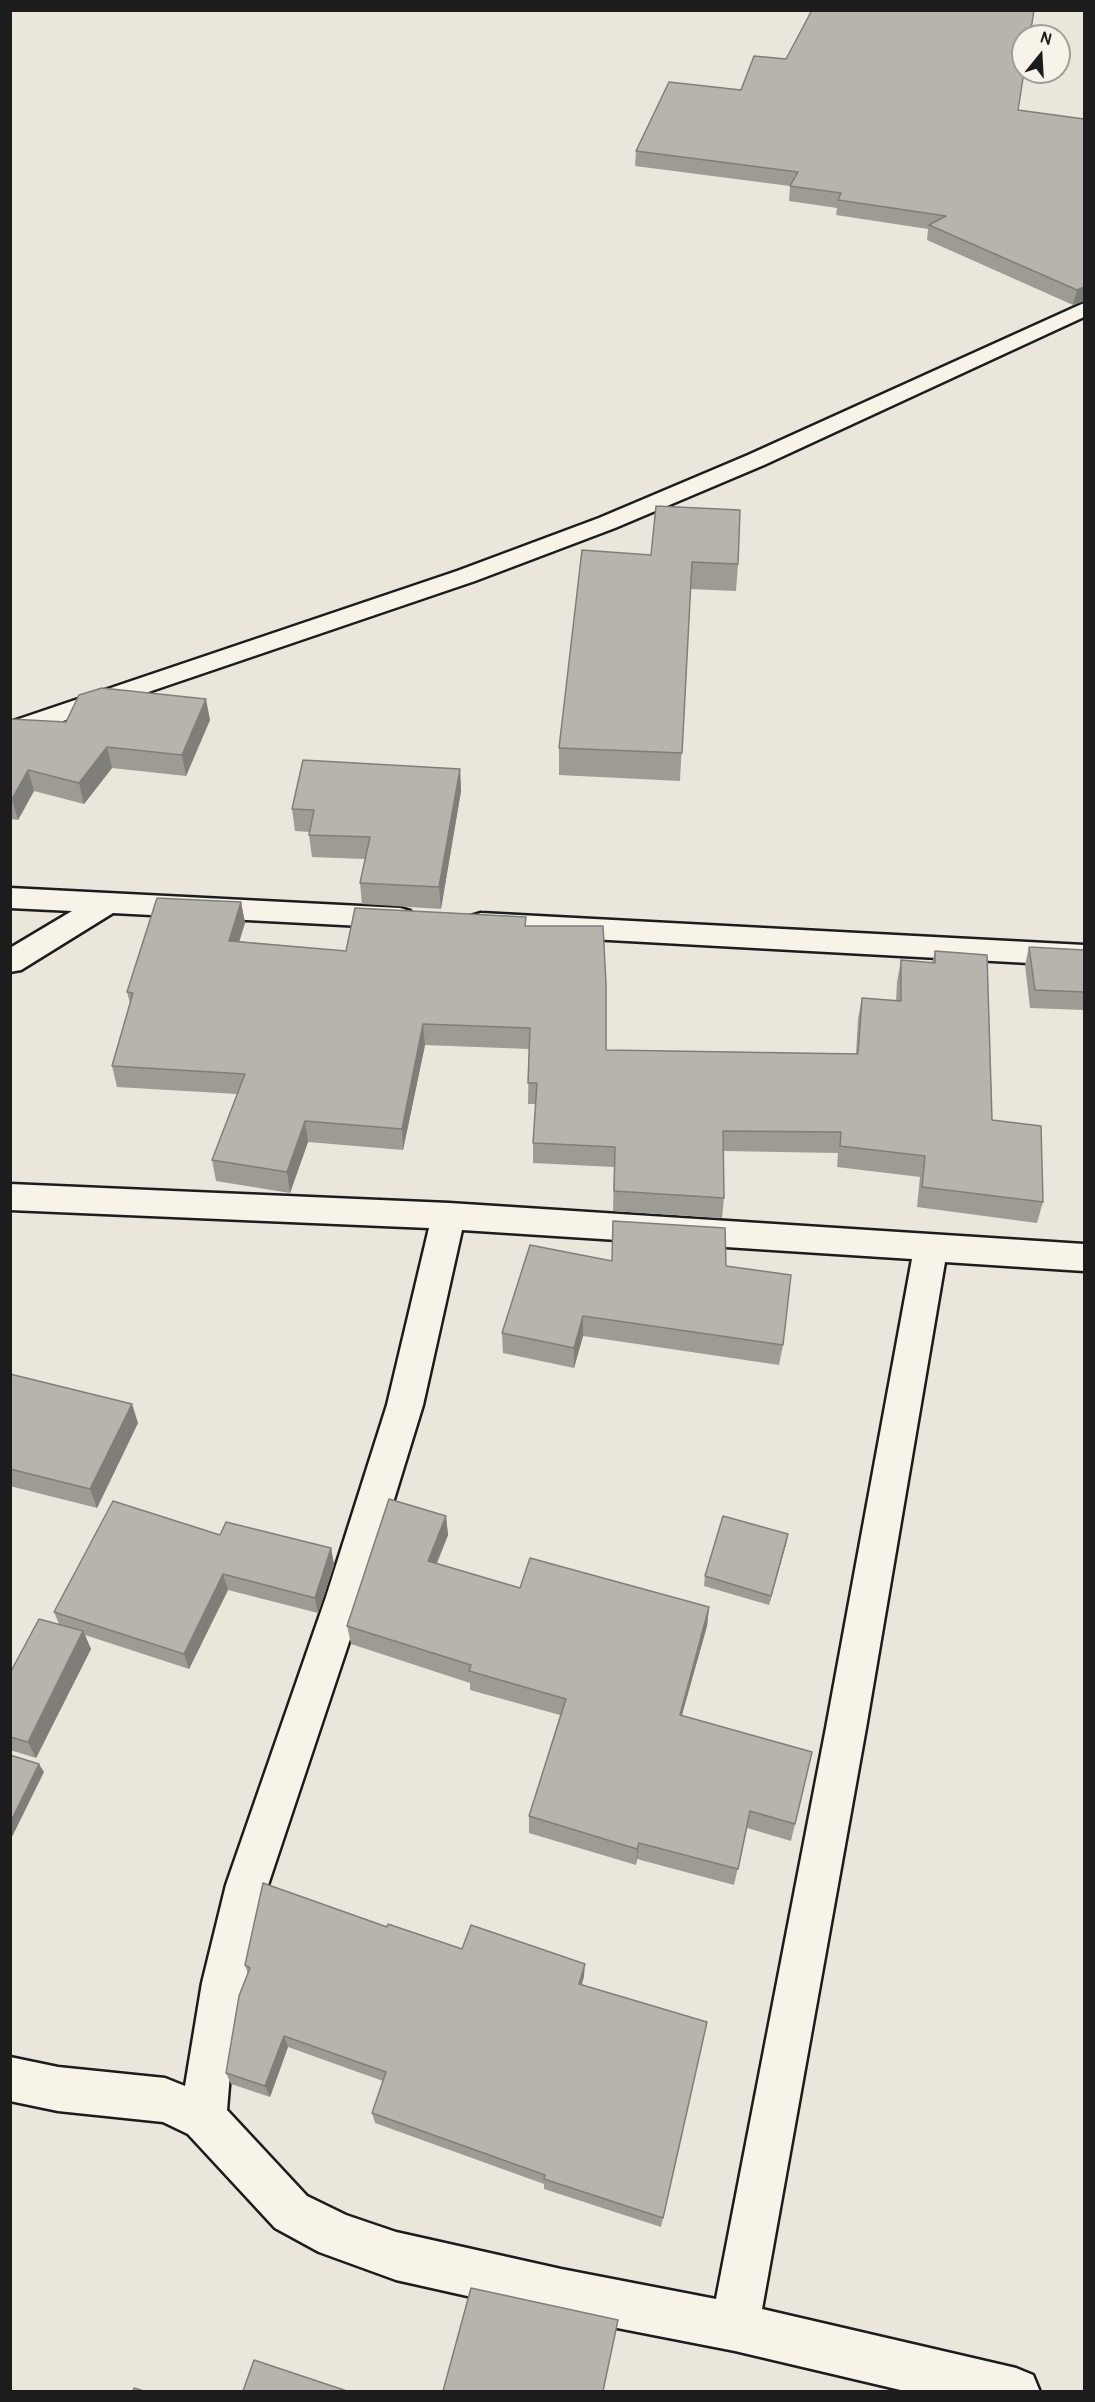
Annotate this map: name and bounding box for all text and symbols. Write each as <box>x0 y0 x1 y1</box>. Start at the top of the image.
north arrow <box>1011 24 1071 84</box>
text: N <box>1038 28 1054 50</box>

